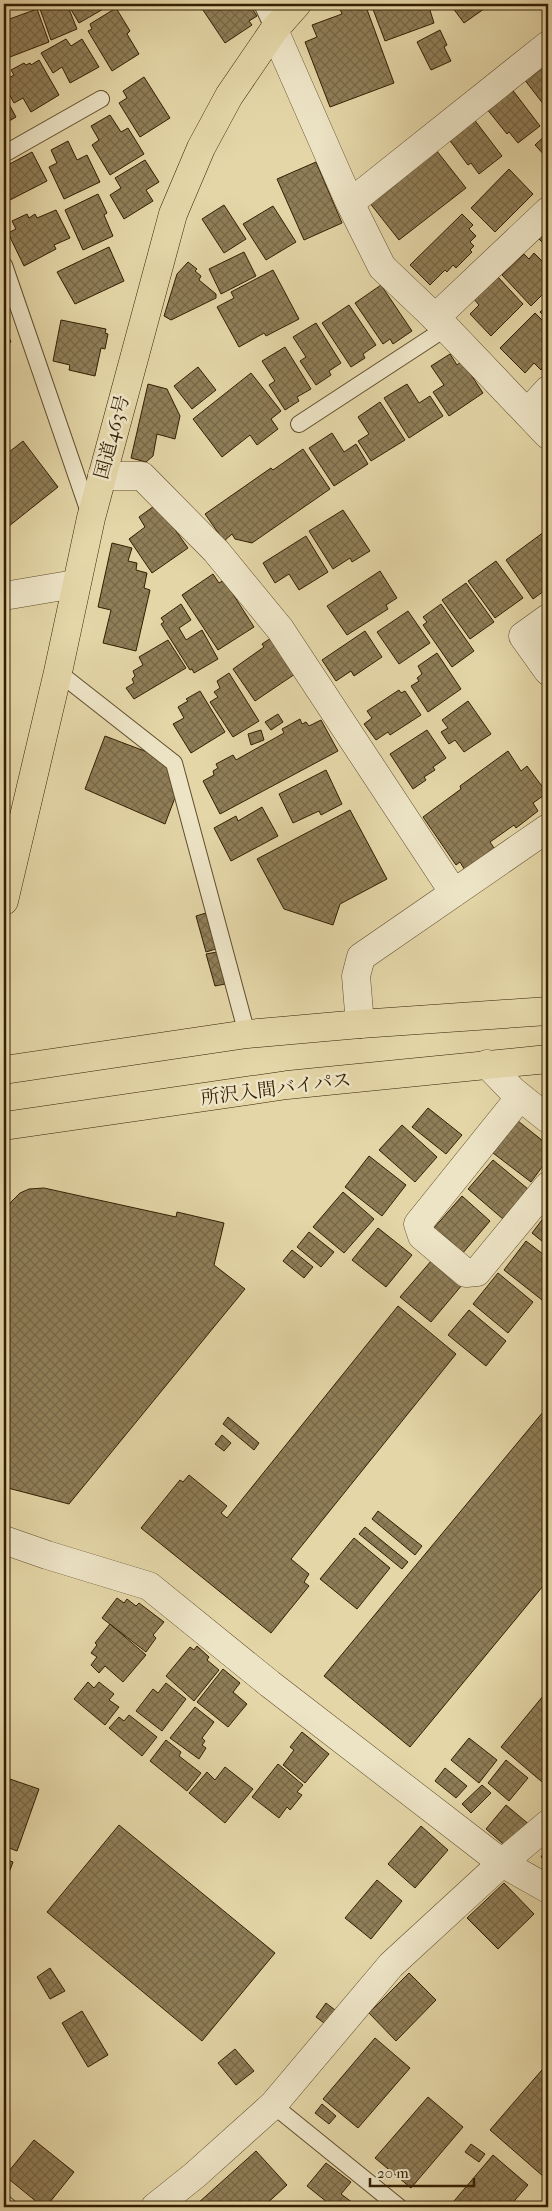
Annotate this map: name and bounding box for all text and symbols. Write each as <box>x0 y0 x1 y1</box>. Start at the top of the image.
street label: 国道463号 <box>90 392 134 482</box>
street label: 所沢入間バイパス <box>199 1069 353 1109</box>
scale bar <box>370 2156 473 2188</box>
text: 20 m <box>377 2164 409 2182</box>

